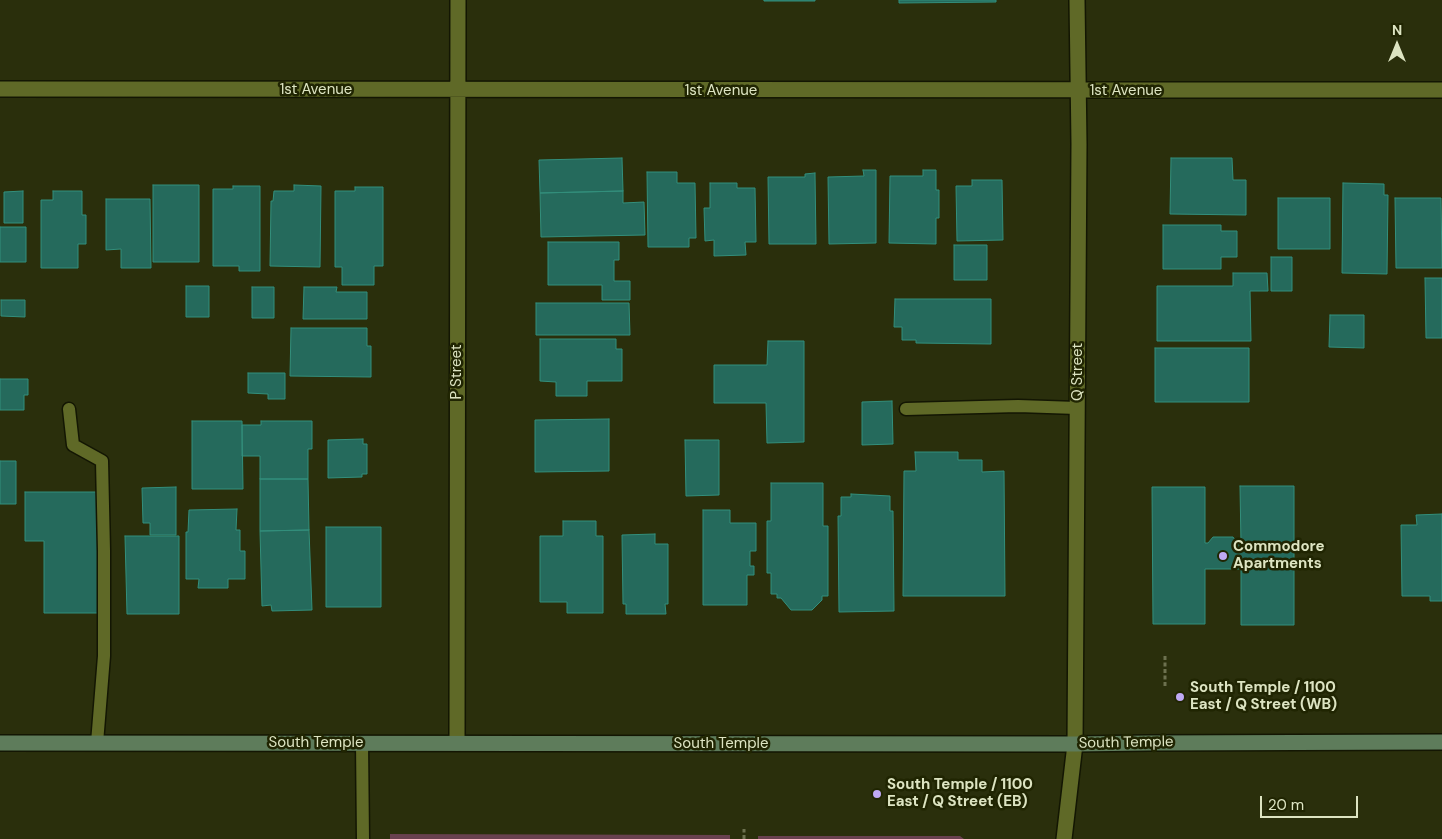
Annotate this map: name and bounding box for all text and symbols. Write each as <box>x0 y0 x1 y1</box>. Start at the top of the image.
north arrow <box>1372 20 1422 70</box>
text: N <box>1392 21 1402 39</box>
street label: 1st Avenue <box>280 81 352 99</box>
street label: 1st Avenue <box>685 82 757 100</box>
street label: 1st Avenue <box>1090 82 1162 100</box>
street label: Q Street <box>1069 343 1087 401</box>
street label: P Street <box>448 344 466 400</box>
place label: Commodore Apartments <box>1233 538 1325 573</box>
marker: Commodore Apartments <box>1217 550 1229 562</box>
place label: South Temple / 1100 East / Q Street (WB) <box>1190 679 1337 714</box>
marker: South Temple / 1100 East / Q Street (WB) <box>1174 691 1186 703</box>
street label: South Temple <box>1078 733 1174 753</box>
street label: South Temple <box>269 734 363 752</box>
street label: South Temple <box>674 735 768 753</box>
place label: South Temple / 1100 East / Q Street (EB) <box>887 776 1033 811</box>
scale bar <box>1262 786 1360 818</box>
marker: South Temple / 1100 East / Q Street (EB) <box>871 788 883 800</box>
text: 20 m <box>1268 795 1304 815</box>

